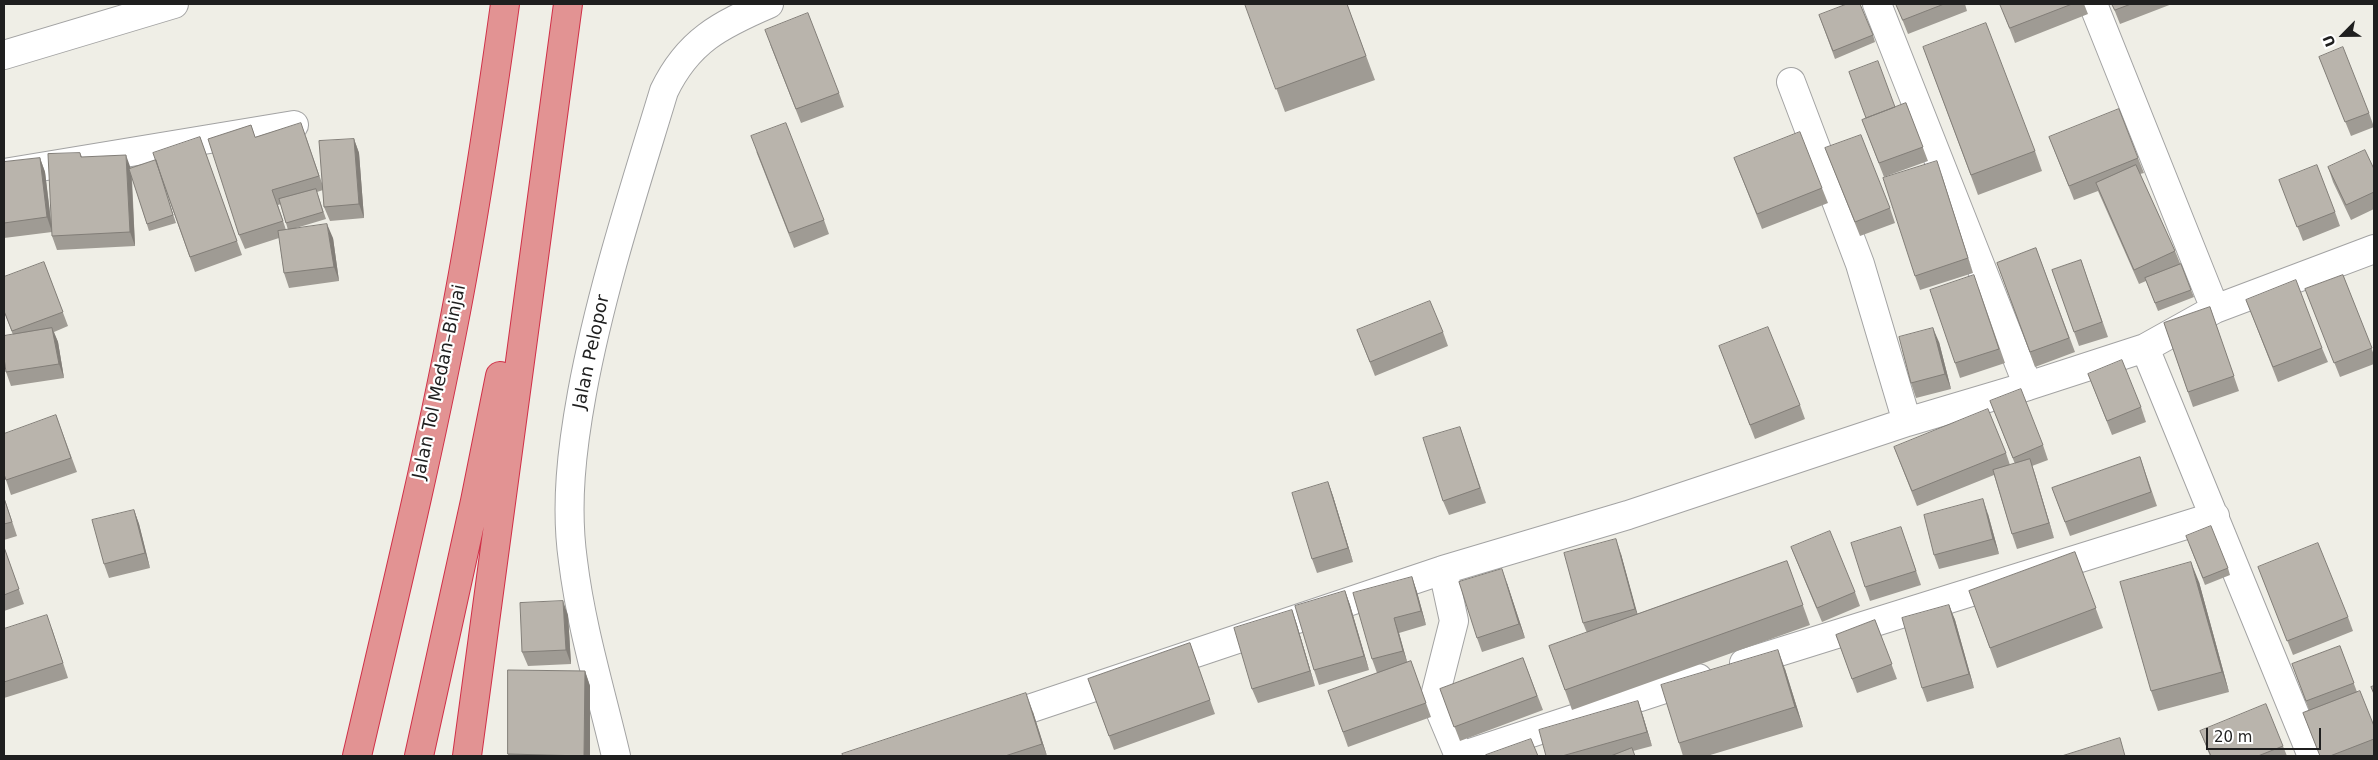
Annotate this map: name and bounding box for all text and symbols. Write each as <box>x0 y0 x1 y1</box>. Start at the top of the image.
north arrow <box>2318 10 2368 60</box>
text: U <box>2320 32 2339 49</box>
street label: Jalan Tol Medan–Binjai <box>409 283 471 481</box>
street label: Jalan Pelopor <box>569 293 615 411</box>
scale bar <box>2208 718 2323 750</box>
text: 20 m <box>2214 728 2252 746</box>

